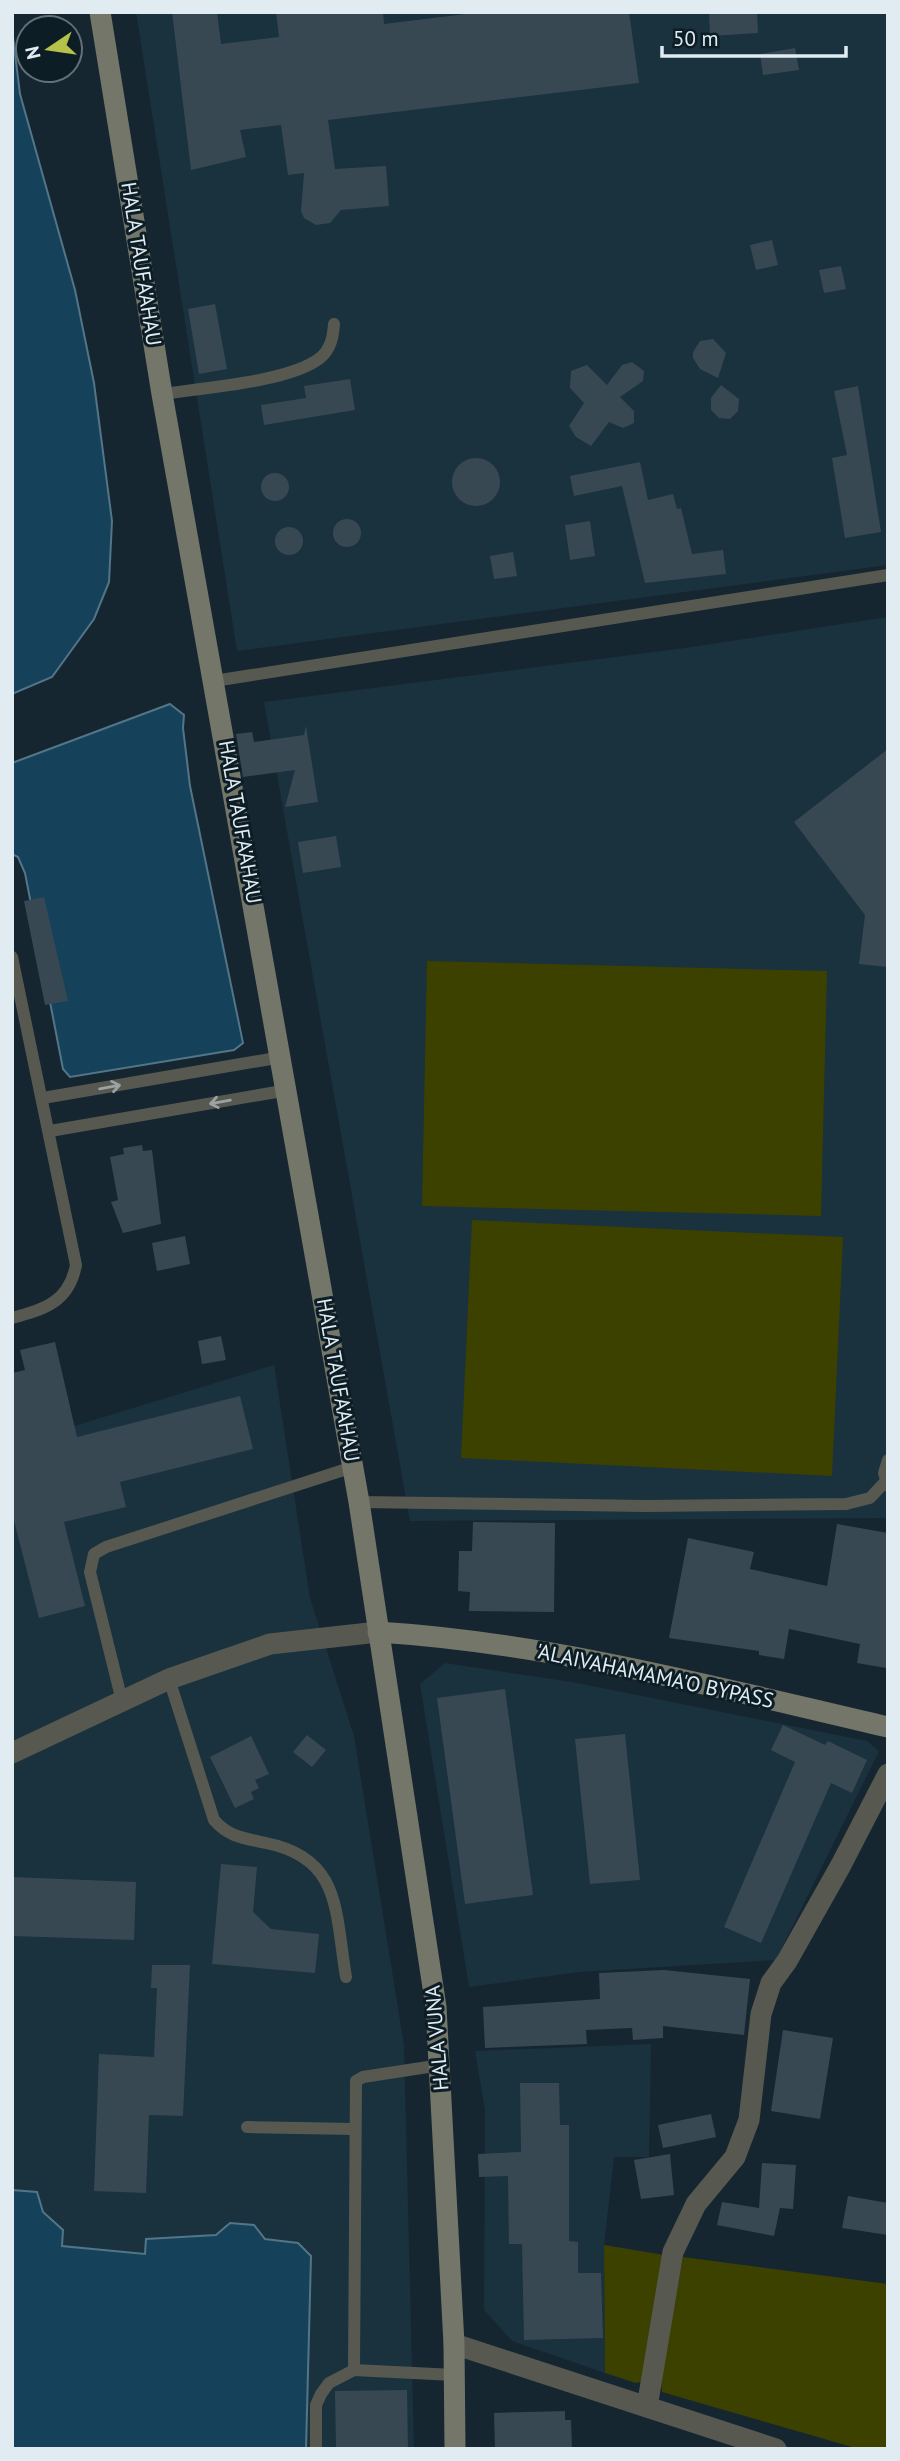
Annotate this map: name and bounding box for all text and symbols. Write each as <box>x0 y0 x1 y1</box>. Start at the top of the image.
north arrow <box>14 14 84 84</box>
scale bar <box>662 14 846 58</box>
text: 50 m <box>673 25 719 52</box>
text: N <box>19 44 46 62</box>
street label: HALA TAUFA'AHAU <box>115 180 168 348</box>
street label: HALA TAUFA'AHAU <box>213 738 268 906</box>
one-way arrow <box>99 1079 121 1093</box>
one-way arrow <box>209 1095 232 1109</box>
street label: HALA TAUFA'AHAU <box>311 1296 366 1464</box>
street label: 'ALAIVAHAMAMA'O BYPASS <box>534 1637 776 1714</box>
street label: HALA VUNA <box>418 1983 455 2092</box>

